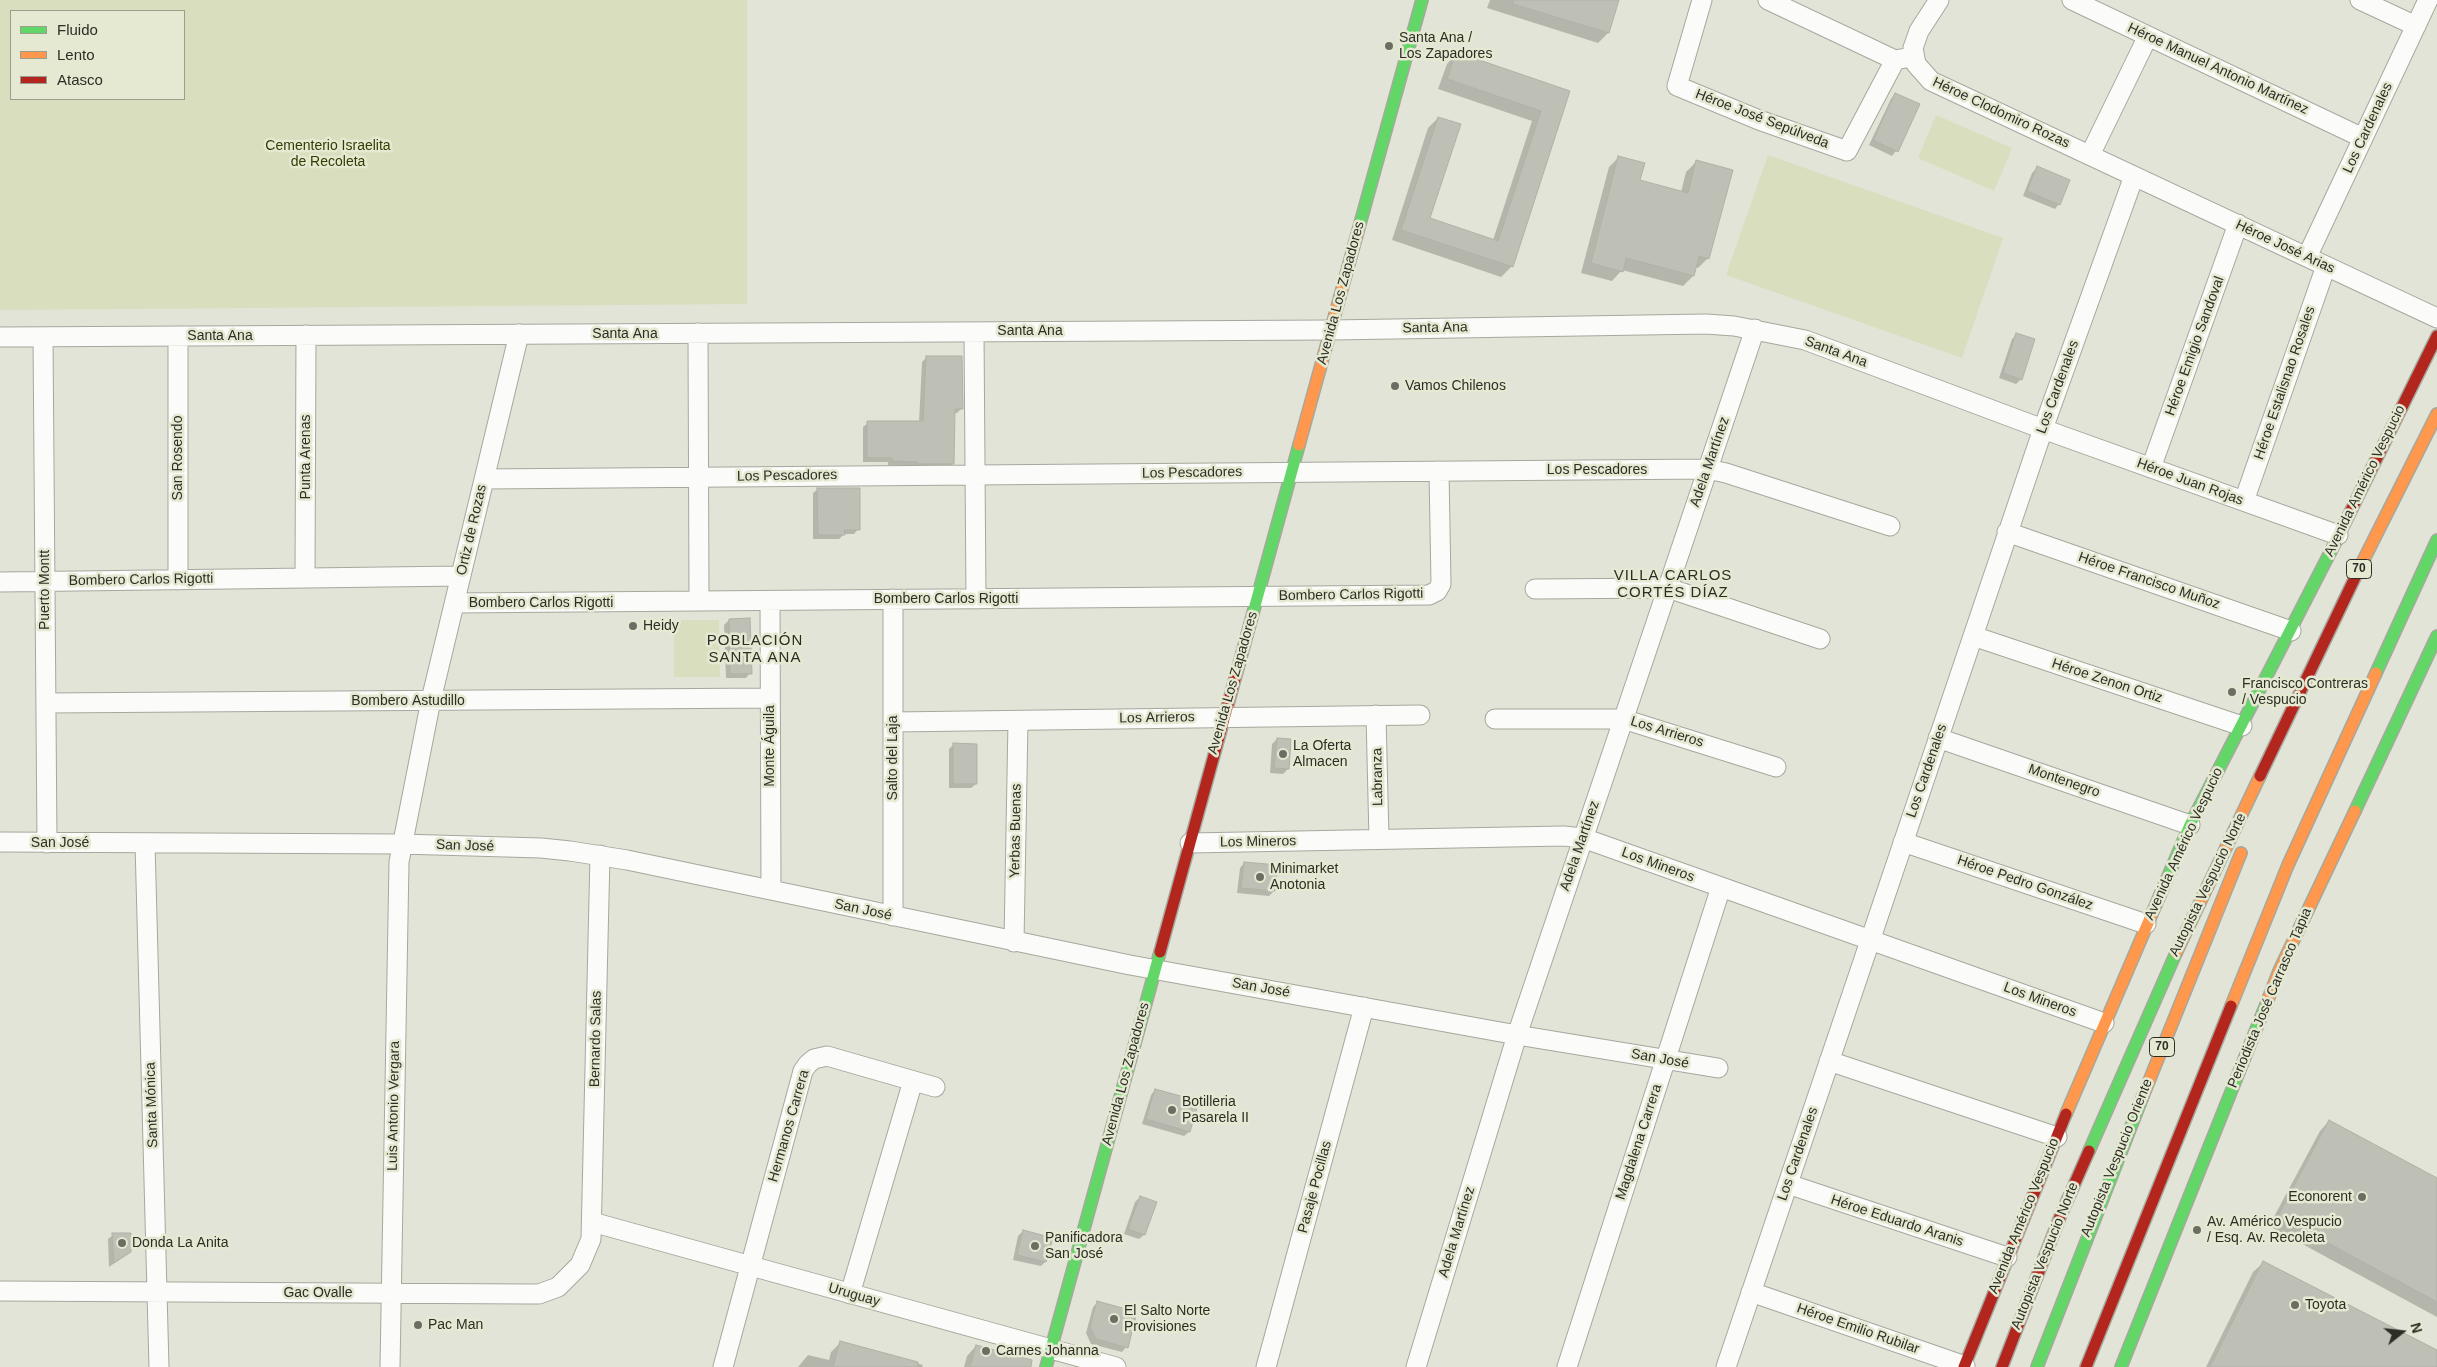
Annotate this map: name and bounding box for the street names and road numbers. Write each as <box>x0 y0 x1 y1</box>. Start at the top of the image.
street label: Héroe Manuel Antonio Martínez <box>2125 20 2311 118</box>
street label: Héroe Clodomiro Rozas <box>1930 74 2072 152</box>
street label: Los Cardenales <box>2340 80 2396 176</box>
street label: Héroe José Sepúlveda <box>1693 86 1831 152</box>
street label: Héroe José Arias <box>2233 217 2337 277</box>
street label: Avenida Los Zapadores <box>1314 220 1368 366</box>
street label: Héroe Emigio Sandoval <box>2162 274 2228 418</box>
street label: Héroe Estalisnao Rosales <box>2251 304 2319 462</box>
street label: Santa Ana <box>1402 319 1468 337</box>
street label: Santa Ana <box>997 323 1063 339</box>
street label: Santa Ana <box>592 326 658 342</box>
street label: Santa Ana <box>187 328 253 344</box>
street label: Santa Ana <box>1802 333 1870 371</box>
street label: Los Cardenales <box>2033 338 2083 436</box>
street label: Avenida Américo Vespucio <box>2321 403 2409 559</box>
street label: Punta Arenas <box>298 415 314 499</box>
street label: Adela Martínez <box>1687 415 1733 509</box>
street label: San Rosendo <box>170 416 186 500</box>
street label: Héroe Juan Rojas <box>2134 455 2246 509</box>
street label: Los Pescadores <box>1547 462 1647 478</box>
street label: Los Pescadores <box>1142 464 1242 482</box>
street label: Los Pescadores <box>737 467 837 485</box>
street label: Ortiz de Rozas <box>453 483 491 577</box>
street label: Héroe Francisco Muñoz <box>2076 549 2222 613</box>
street label: Puerto Montt <box>37 550 53 630</box>
road number: 70 <box>2346 560 2372 578</box>
street label: Bombero Carlos Rigotti <box>69 570 213 590</box>
street label: Bombero Carlos Rigotti <box>1279 585 1423 605</box>
street label: Bombero Carlos Rigotti <box>874 591 1018 607</box>
street label: Bombero Carlos Rigotti <box>469 595 613 611</box>
street label: Avenida Los Zapadores <box>1205 610 1261 756</box>
street label: Héroe Zenon Ortiz <box>2050 655 2164 707</box>
street label: Bombero Astudillo <box>351 693 465 709</box>
street label: Monte Águila <box>762 705 778 787</box>
street label: Los Arrieros <box>1119 709 1195 727</box>
street label: Los Arrieros <box>1628 713 1706 751</box>
street label: Salto del Laja <box>885 716 901 800</box>
street label: Los Cardenales <box>1903 722 1951 820</box>
street label: Labranza <box>1369 748 1387 806</box>
street label: Montenegro <box>2026 761 2102 801</box>
street label: Avenida Américo Vespucio <box>2141 765 2227 923</box>
street label: Yerbas Buenas <box>1007 784 1025 878</box>
street label: Adela Martínez <box>1557 799 1603 893</box>
street label: Autopista Vespucio Norte <box>2166 811 2250 959</box>
street label: Los Mineros <box>1220 833 1296 851</box>
street label: San José <box>31 835 89 851</box>
street label: San José <box>436 837 494 855</box>
street label: Los Mineros <box>1619 844 1697 886</box>
street label: Héroe Pedro González <box>1955 852 2095 914</box>
street label: San José <box>833 896 893 924</box>
street label: Periodista José Carrasco Tapia <box>2224 906 2316 1090</box>
street label: San José <box>1231 975 1291 1001</box>
street label: Los Mineros <box>2001 979 2079 1021</box>
street label: Bernardo Salas <box>587 991 605 1087</box>
street label: Avenida Los Zapadores <box>1099 1001 1153 1147</box>
road number: 70 <box>2150 1038 2174 1056</box>
street label: Luis Antonio Vergara <box>384 1041 404 1171</box>
street label: San José <box>1630 1046 1690 1072</box>
street label: Santa Mónica <box>142 1062 162 1148</box>
street label: Hermanos Carrera <box>765 1068 813 1184</box>
street label: Autopista Vespucio Oriente <box>2078 1077 2156 1239</box>
street label: Magdalena Carrera <box>1612 1082 1666 1202</box>
street label: Los Cardenales <box>1774 1105 1822 1203</box>
street label: Avenida Américo Vespucio <box>1985 1136 2063 1296</box>
street label: Pasaje Pocillas <box>1295 1139 1335 1235</box>
street label: Autopista Vespucio Norte <box>2008 1180 2082 1332</box>
street label: Adela Martínez <box>1435 1185 1479 1279</box>
street label: Héroe Eduardo Aranis <box>1829 1192 1965 1250</box>
street label: Uruguay <box>826 1280 882 1310</box>
street label: Gac Ovalle <box>283 1285 353 1301</box>
street label: Héroe Emilio Rubilar <box>1795 1300 1921 1358</box>

